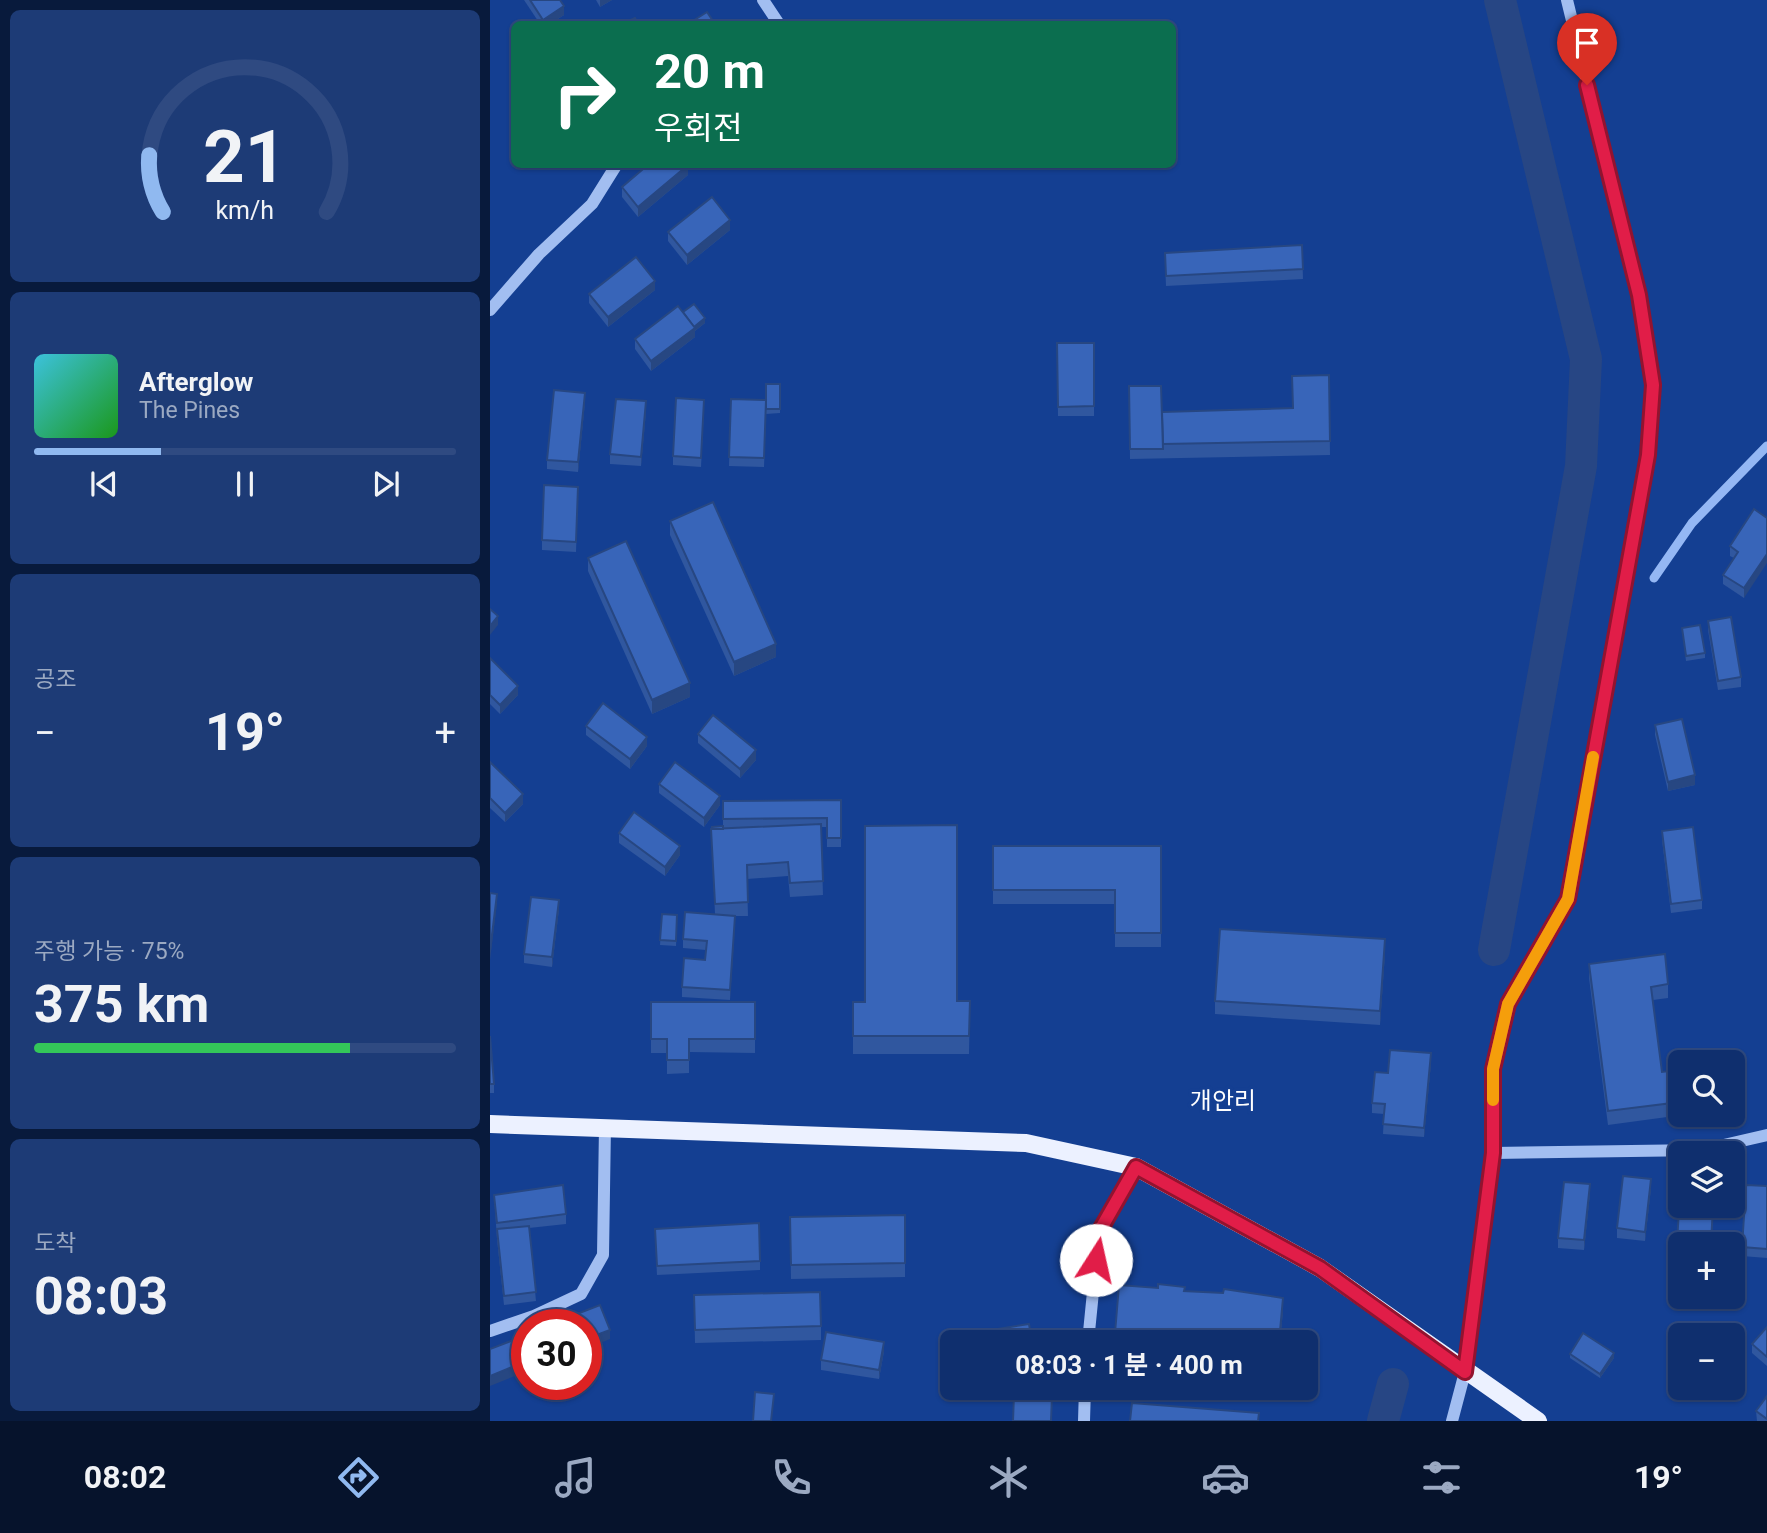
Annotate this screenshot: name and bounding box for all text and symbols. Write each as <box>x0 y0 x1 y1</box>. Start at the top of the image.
pin <box>1557 13 1617 85</box>
icon: arrive <box>1568 24 1606 62</box>
text: 20 m <box>654 43 765 100</box>
icon: right <box>539 49 630 140</box>
text: 우회전 <box>654 109 742 147</box>
text: 21 <box>203 114 287 200</box>
text: km/h <box>216 196 274 225</box>
text: Afterglow <box>139 367 253 397</box>
text: The Pines <box>139 397 240 424</box>
icon: previous <box>85 465 123 503</box>
icon: pause <box>226 465 264 503</box>
icon: next <box>367 465 405 503</box>
text: 공조 <box>34 666 76 693</box>
text: 19° <box>205 702 285 763</box>
text: − <box>34 711 56 755</box>
text: + <box>434 711 456 755</box>
text: 주행 가능 · 75% <box>34 938 184 965</box>
text: 375 km <box>34 974 209 1035</box>
map controls <box>1668 1050 1745 1400</box>
button: search <box>1668 1050 1745 1127</box>
district label: 개안리 <box>1190 1087 1256 1115</box>
button: layers <box>1668 1141 1745 1218</box>
position arrow <box>1059 1223 1133 1297</box>
text: 도착 <box>34 1230 76 1257</box>
button: + <box>1668 1232 1745 1309</box>
text: 08:03 <box>34 1266 168 1327</box>
speed limit sign: 30 <box>511 1309 602 1400</box>
button: − <box>1668 1323 1745 1400</box>
text: 08:03 · 1 분 · 400 m <box>1015 1350 1243 1380</box>
icon: directions <box>334 1453 383 1502</box>
icon: music <box>551 1453 600 1502</box>
icon: phone <box>767 1453 816 1502</box>
icon: climate <box>984 1453 1033 1502</box>
icon: car <box>1201 1453 1250 1502</box>
icon: filters <box>1417 1453 1466 1502</box>
text: 08:02 <box>84 1458 166 1496</box>
text: 19° <box>1634 1458 1683 1496</box>

